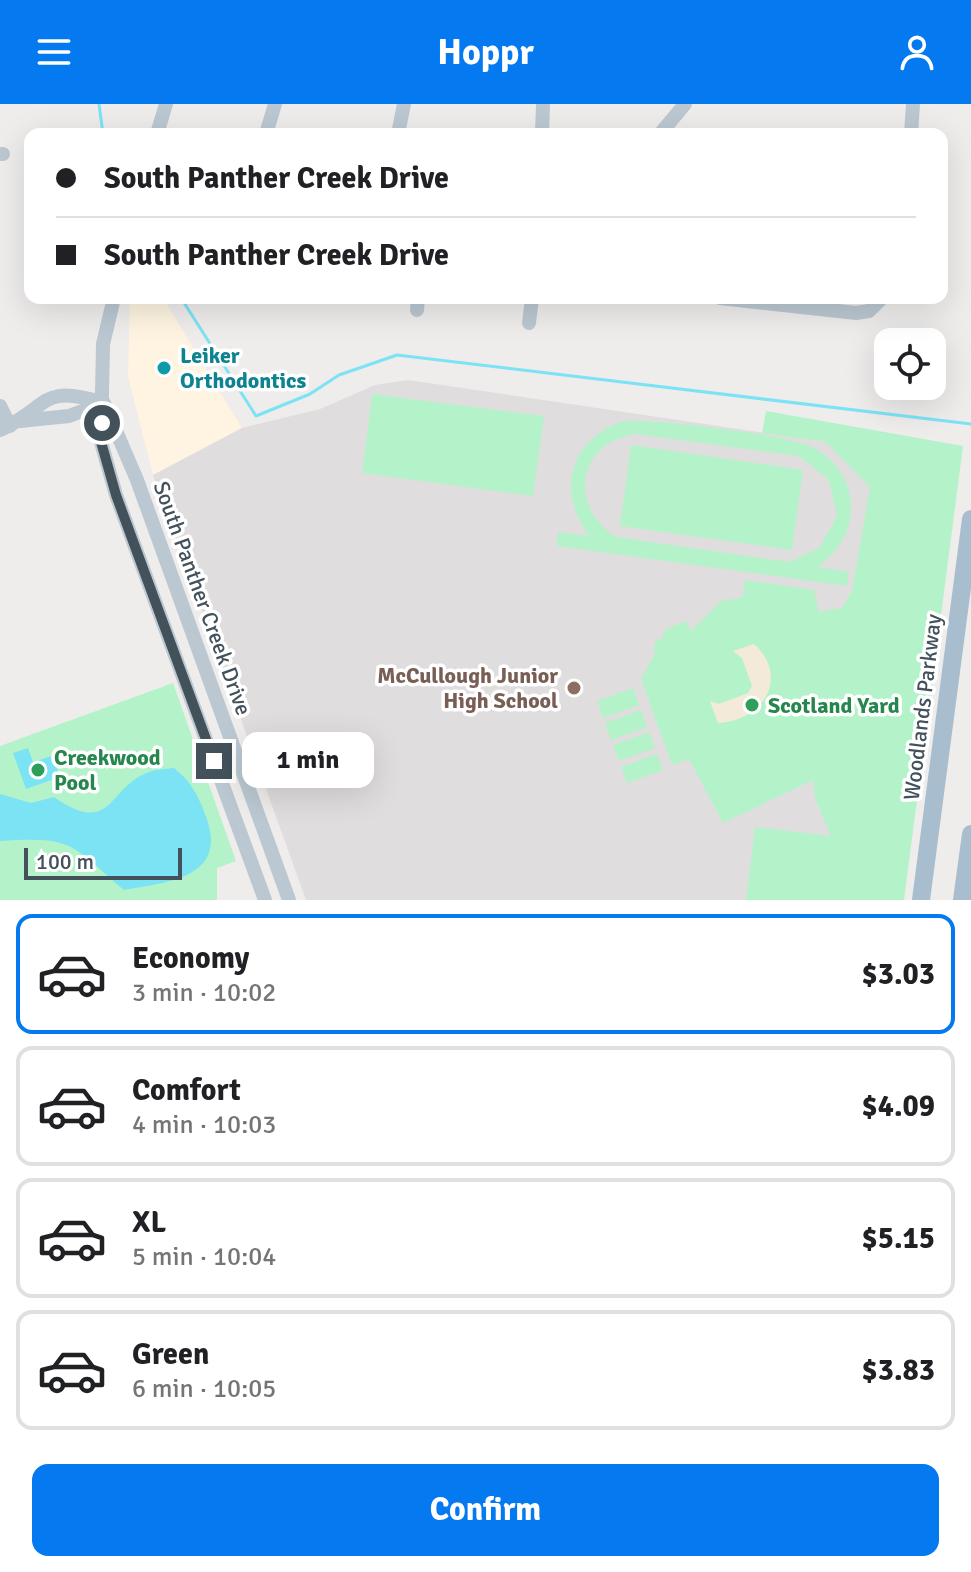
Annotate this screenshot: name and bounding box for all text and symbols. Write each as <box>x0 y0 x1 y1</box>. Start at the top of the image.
icon: menu <box>32 30 76 74</box>
text: Hoppr <box>437 30 534 75</box>
icon: person <box>895 30 939 74</box>
text: South Panther Creek Drive <box>104 160 449 197</box>
text: South Panther Creek Drive <box>104 237 449 274</box>
map controls <box>874 328 946 400</box>
button: locate <box>874 328 946 400</box>
place label: Leiker Orthodontics <box>180 342 307 394</box>
marker: Leiker Orthodontics <box>155 359 173 377</box>
route start <box>84 405 120 441</box>
street label: South Panther Creek Drive <box>148 477 257 719</box>
street label: Woodlands Parkway <box>898 612 947 802</box>
place label: McCullough Junior High School <box>377 662 558 714</box>
marker: McCullough Junior High School <box>565 679 583 697</box>
place label: Scotland Yard <box>768 692 900 719</box>
marker: Scotland Yard <box>743 696 761 714</box>
callout: 1 min <box>242 733 374 789</box>
route end <box>196 743 232 779</box>
place label: Creekwood Pool <box>54 744 161 796</box>
text: 1 min <box>277 744 339 776</box>
marker: Creekwood Pool <box>29 761 47 779</box>
scale bar <box>24 844 182 880</box>
text: 100 m <box>36 848 94 875</box>
icon: car <box>36 938 108 1010</box>
text: Economy <box>132 940 249 977</box>
text: $3.03 <box>862 956 935 993</box>
text: 3 min · 10:02 <box>132 977 276 1009</box>
icon: car <box>36 1070 108 1142</box>
text: Comfort <box>132 1072 241 1109</box>
text: $4.09 <box>862 1088 935 1125</box>
text: 4 min · 10:03 <box>132 1109 276 1141</box>
icon: car <box>36 1202 108 1274</box>
text: XL <box>132 1204 166 1241</box>
text: $5.15 <box>862 1220 935 1257</box>
text: 5 min · 10:04 <box>132 1241 276 1273</box>
icon: car <box>36 1334 108 1406</box>
text: Green <box>132 1336 209 1373</box>
text: $3.83 <box>862 1352 935 1389</box>
text: 6 min · 10:05 <box>132 1373 276 1405</box>
button: Confirm <box>32 1464 939 1556</box>

